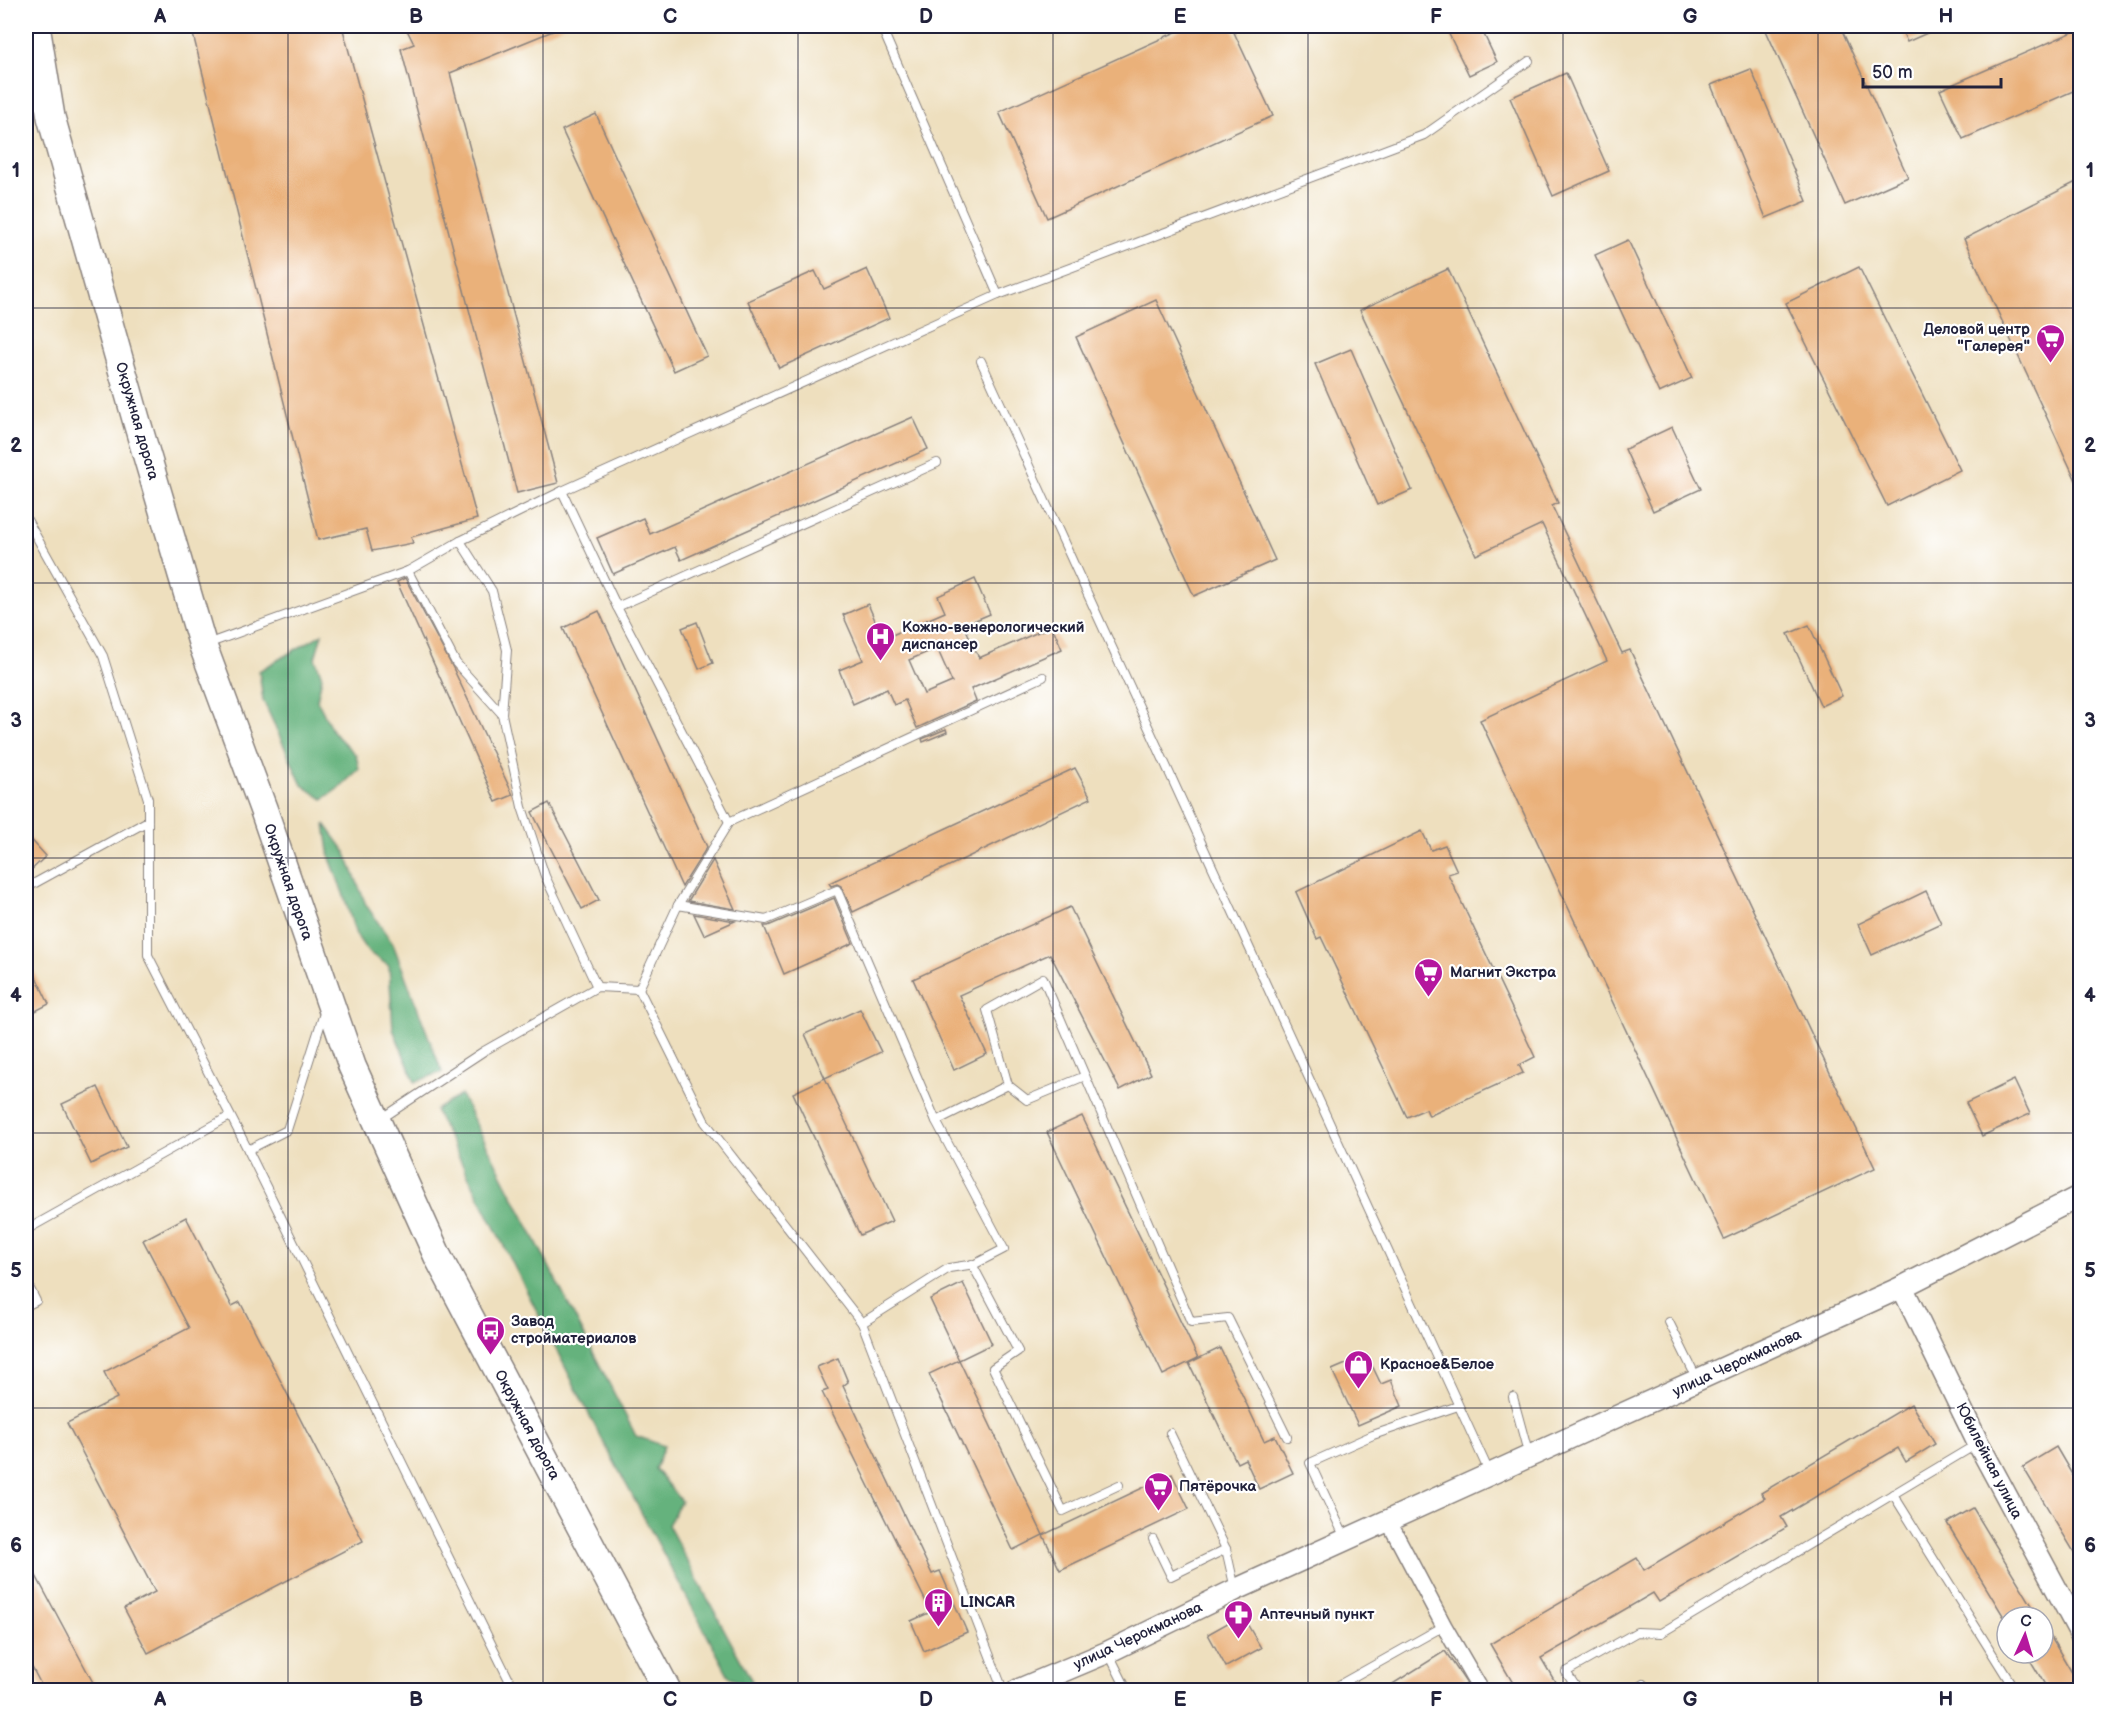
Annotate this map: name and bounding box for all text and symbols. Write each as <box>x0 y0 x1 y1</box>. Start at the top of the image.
text: A <box>153 5 167 29</box>
text: B <box>409 5 423 29</box>
text: C <box>663 5 677 29</box>
text: D <box>919 5 933 29</box>
text: E <box>1174 5 1187 29</box>
text: F <box>1430 5 1442 29</box>
text: G <box>1683 5 1698 29</box>
text: H <box>1939 5 1953 29</box>
scale bar <box>1863 51 2001 89</box>
text: 50 m <box>1872 62 1913 83</box>
text: 1 <box>12 159 20 183</box>
text: 1 <box>2086 159 2094 183</box>
place label: Деловой центр "Галерея" <box>1923 320 2030 356</box>
supermarket icon: Деловой центр "Галерея" <box>2035 322 2067 364</box>
street label: Окружная дорога <box>111 360 163 482</box>
text: 2 <box>10 434 22 458</box>
text: 2 <box>2084 434 2096 458</box>
place label: Кожно-венерологический диспансер <box>901 618 1084 654</box>
hospital icon: Кожно-венерологический диспансер <box>865 620 897 662</box>
text: 3 <box>10 709 22 733</box>
text: 3 <box>2084 709 2096 733</box>
street label: Окружная дорога <box>259 821 317 943</box>
supermarket icon: Магнит Экстра <box>1413 956 1445 998</box>
place label: Магнит Экстра <box>1450 963 1556 982</box>
text: 4 <box>10 984 22 1008</box>
text: 4 <box>2084 984 2096 1008</box>
text: 5 <box>10 1259 22 1283</box>
text: 5 <box>2084 1259 2096 1283</box>
place label: Завод стройматериалов <box>511 1312 636 1348</box>
bus stop icon: Завод стройматериалов <box>474 1314 506 1356</box>
street label: улица Черокманова <box>1670 1325 1805 1401</box>
shop icon: Красное&Белое <box>1343 1348 1375 1390</box>
place label: Красное&Белое <box>1380 1355 1494 1374</box>
street label: Окружная дорога <box>490 1367 564 1483</box>
street label: Юбилейная улица <box>1951 1400 2027 1522</box>
supermarket icon: Пятёрочка <box>1142 1470 1174 1512</box>
place label: Пятёрочка <box>1179 1477 1257 1496</box>
text: 6 <box>10 1534 22 1558</box>
text: 6 <box>2084 1534 2096 1558</box>
building icon: LINCAR <box>923 1586 955 1628</box>
place label: LINCAR <box>960 1593 1015 1612</box>
street label: улица Черокманова <box>1071 1598 1206 1674</box>
pharmacy icon: Аптечный пункт <box>1223 1598 1255 1640</box>
place label: Аптечный пункт <box>1259 1605 1375 1624</box>
north arrow <box>1995 1605 2055 1665</box>
text: С <box>2020 1612 2032 1631</box>
text: A <box>153 1688 167 1712</box>
text: B <box>409 1688 423 1712</box>
text: C <box>663 1688 677 1712</box>
text: D <box>919 1688 933 1712</box>
text: E <box>1174 1688 1187 1712</box>
text: F <box>1430 1688 1442 1712</box>
text: G <box>1683 1688 1698 1712</box>
text: H <box>1939 1688 1953 1712</box>

